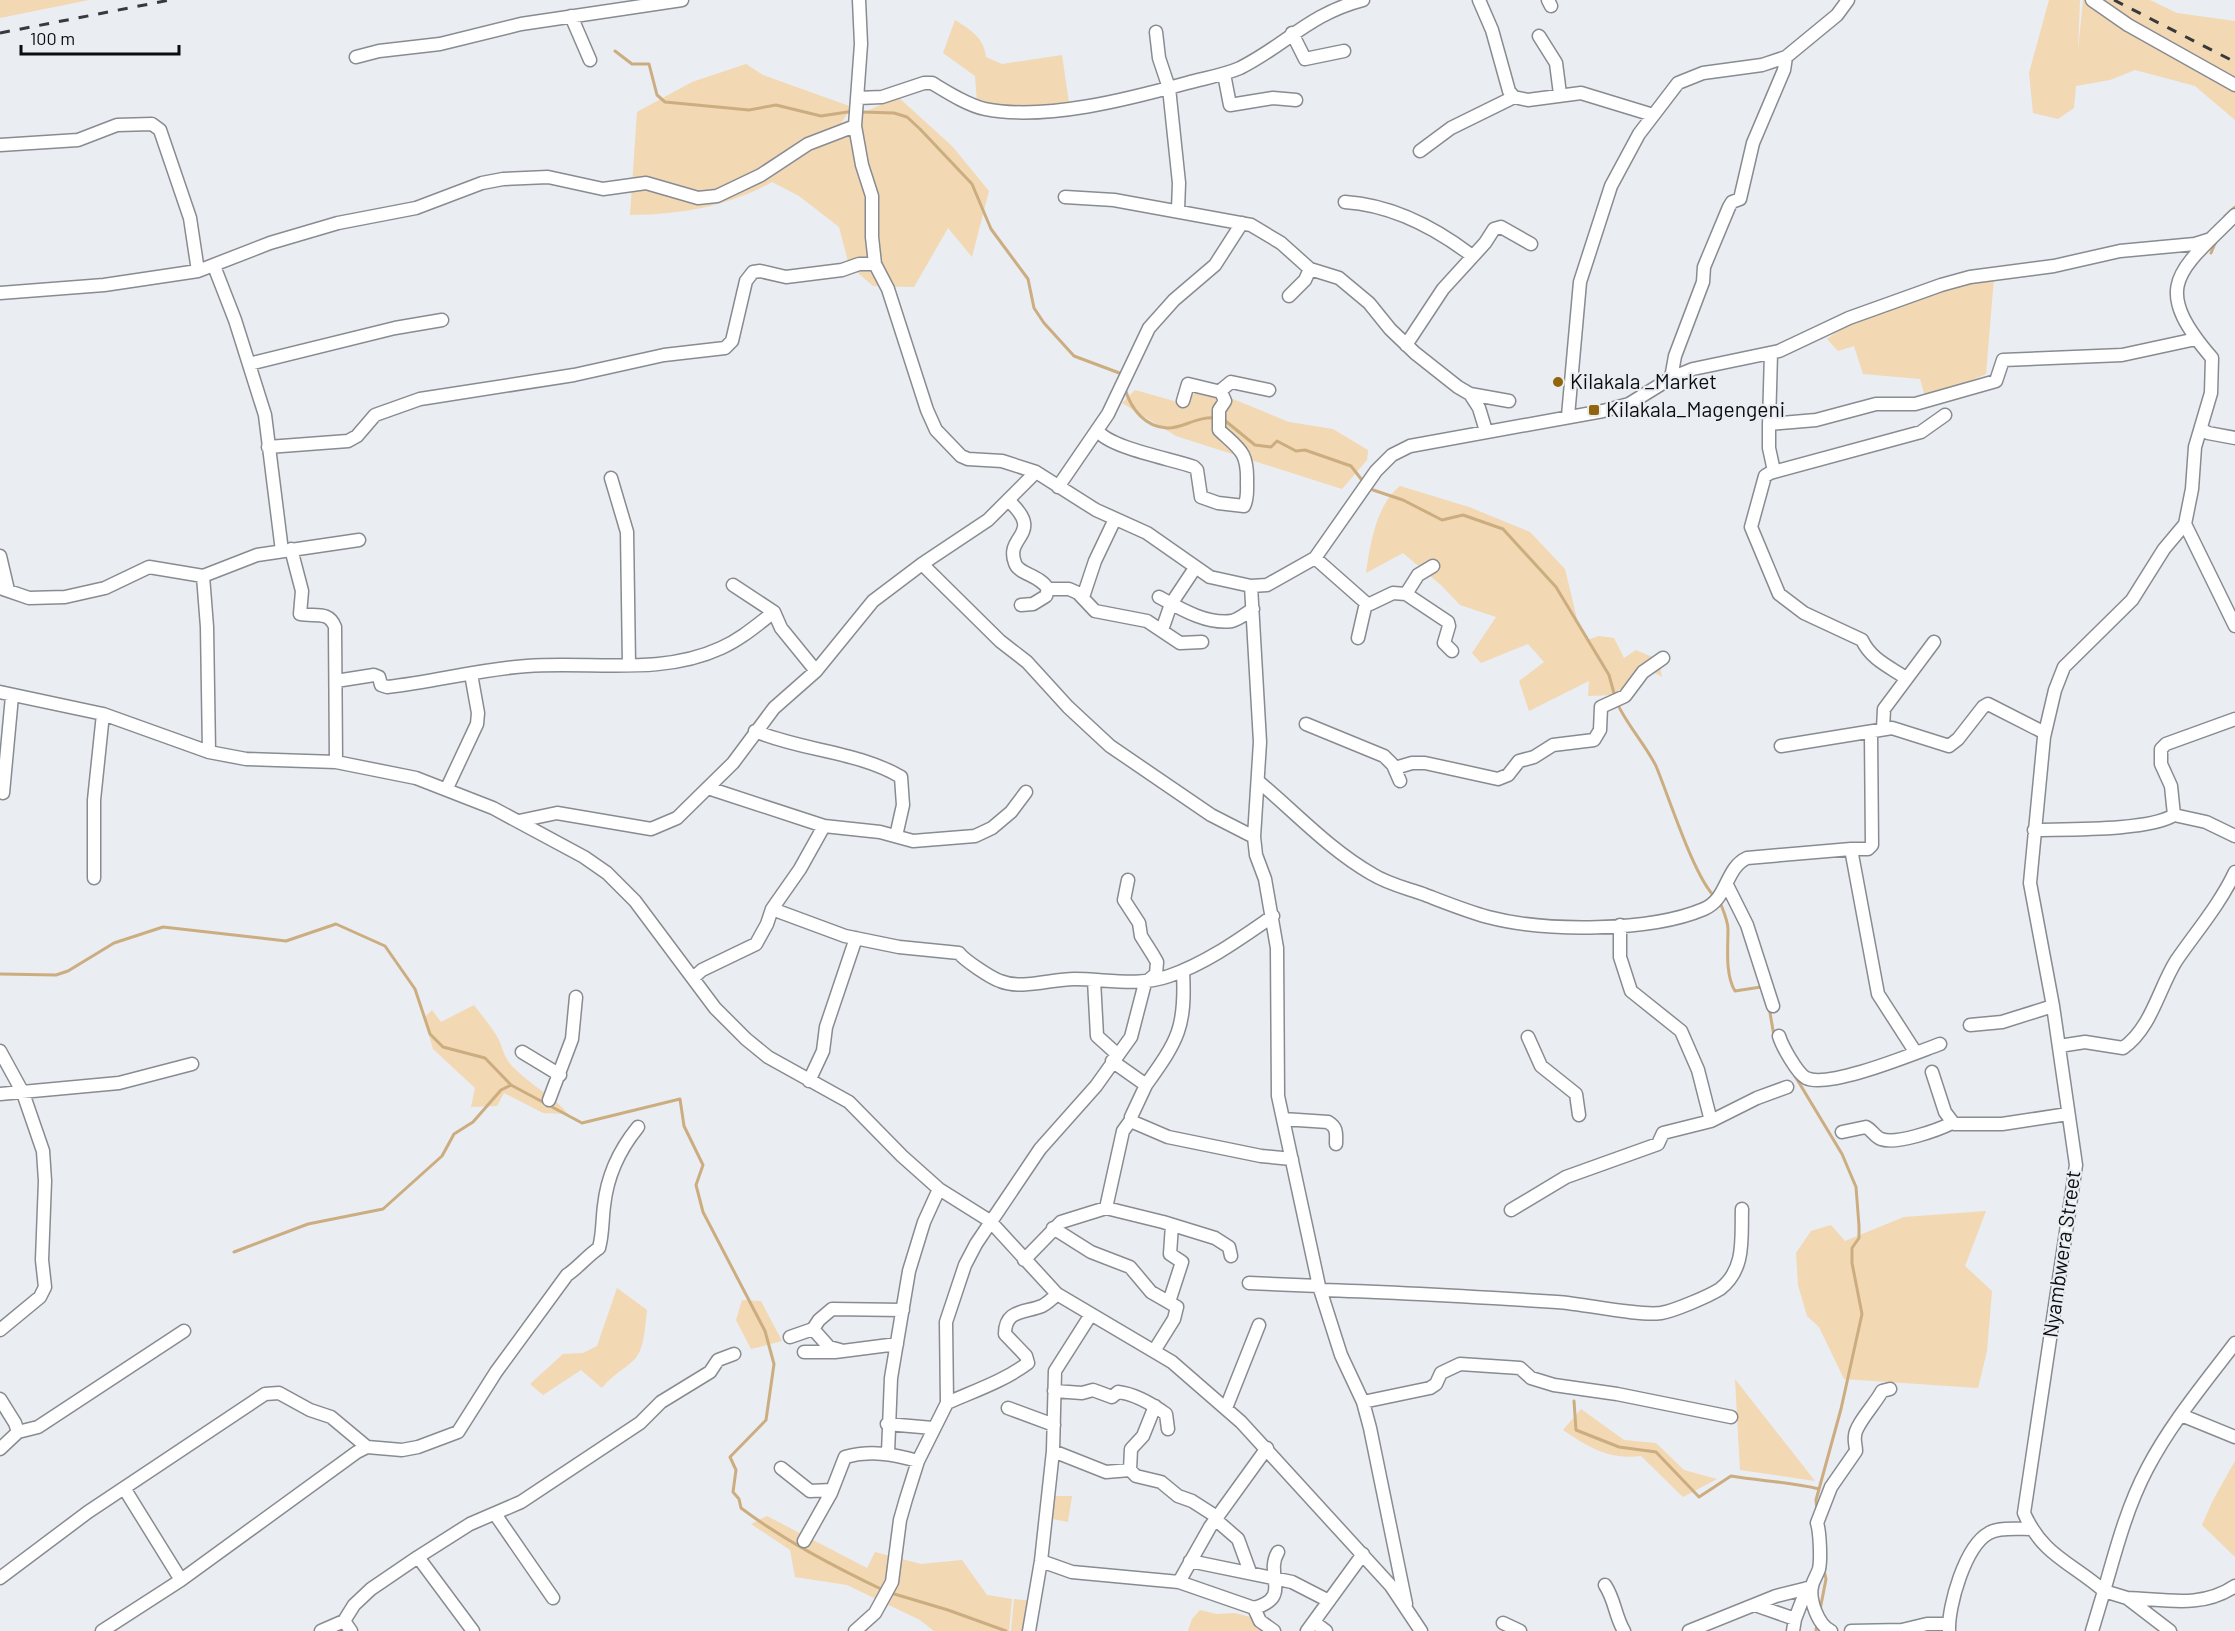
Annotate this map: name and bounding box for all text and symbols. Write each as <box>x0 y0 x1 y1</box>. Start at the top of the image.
scale bar <box>21 18 178 56</box>
text: 100 m <box>30 27 75 49</box>
place label: Kilakala _Market <box>1570 368 1717 393</box>
marker: Kilakala _Market <box>1551 375 1565 389</box>
place label: Kilakala_Magengeni <box>1606 396 1785 421</box>
marker: Kilakala_Magengeni <box>1587 403 1601 417</box>
street label: Nyambwera Street <box>2036 1168 2085 1339</box>

